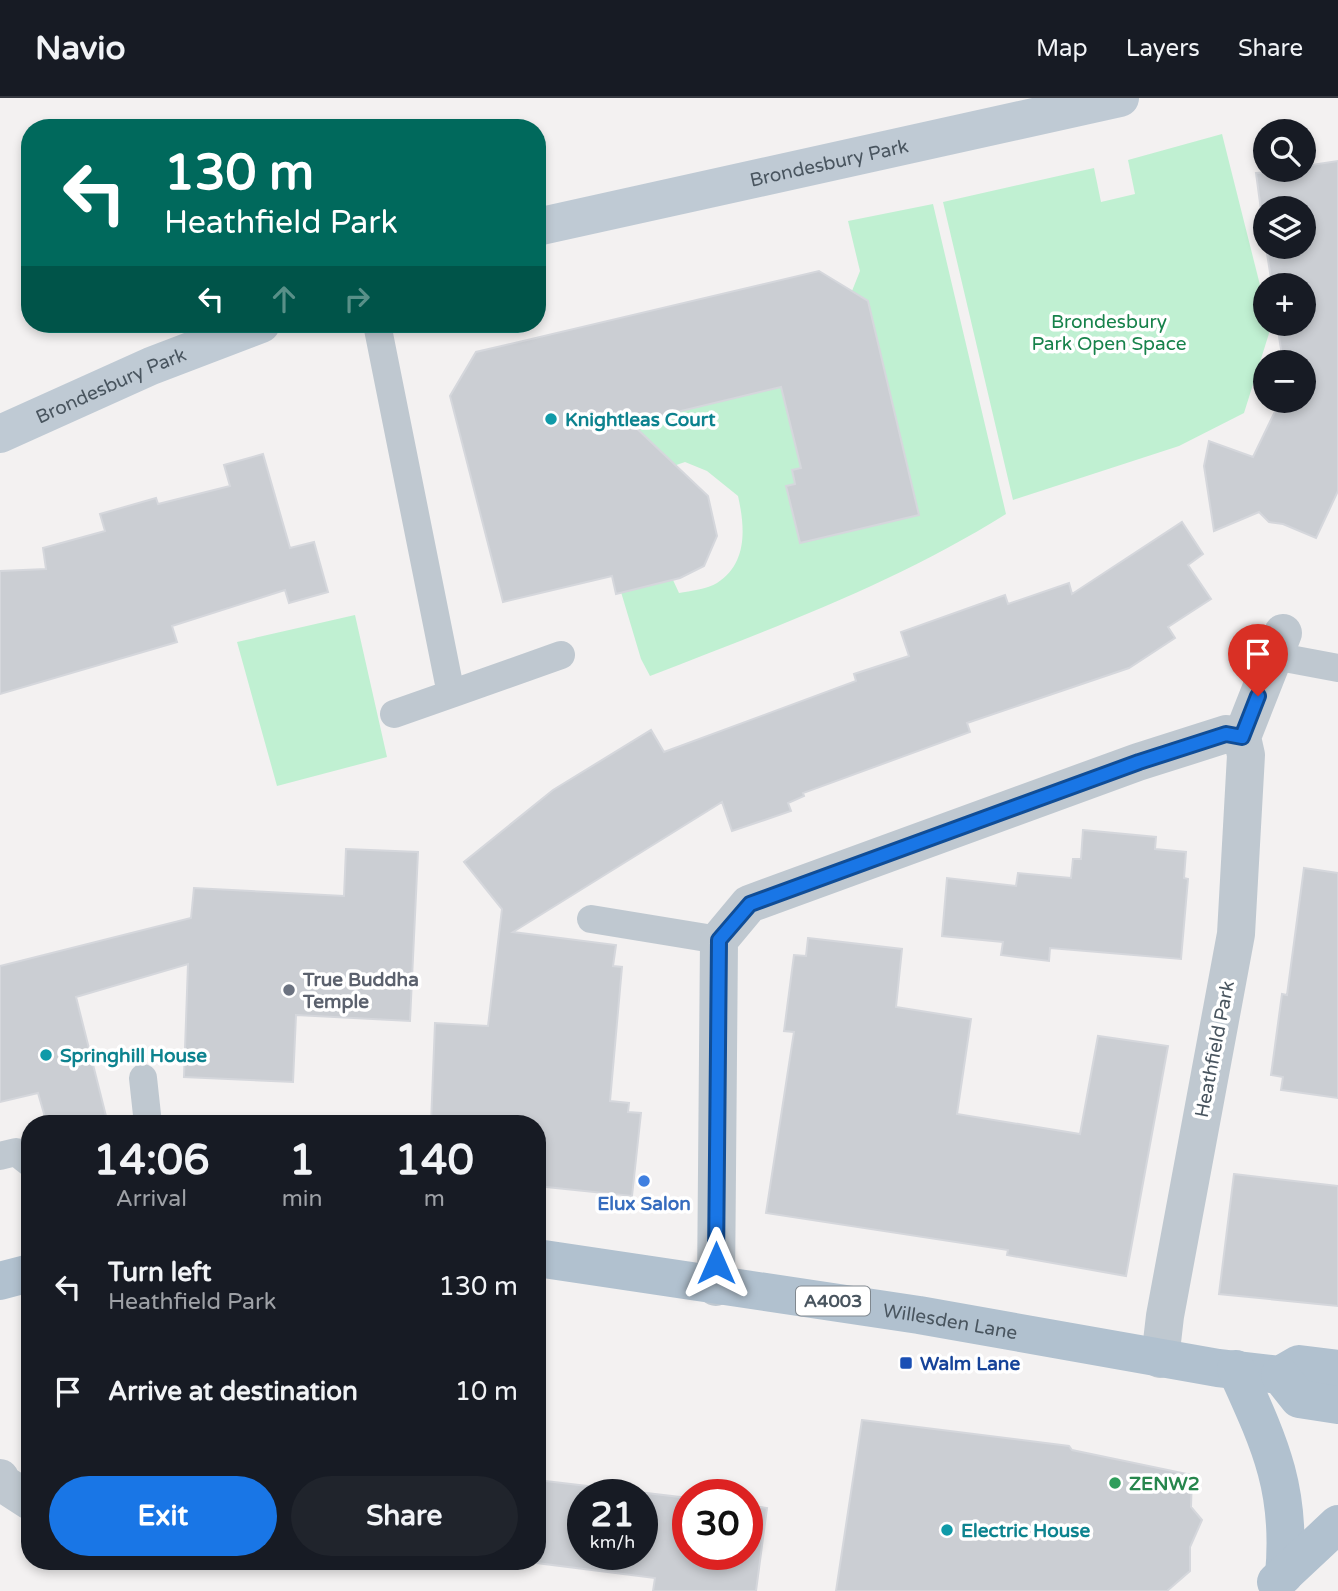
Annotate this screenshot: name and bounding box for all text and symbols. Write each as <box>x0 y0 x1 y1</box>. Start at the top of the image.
text: Navio <box>35 29 126 68</box>
text: Map <box>1036 34 1088 63</box>
text: Layers <box>1126 34 1200 63</box>
text: Share <box>1238 34 1303 63</box>
map controls <box>1253 119 1316 413</box>
button: search <box>1253 119 1316 182</box>
street label: Brondesbury Park <box>748 135 910 192</box>
text: 130 m <box>164 144 314 203</box>
icon: left <box>49 147 140 238</box>
button: layers <box>1253 196 1316 259</box>
text: Heathfield Park <box>164 204 398 242</box>
button: + <box>1253 273 1316 336</box>
icon: left <box>192 280 230 318</box>
icon: ahead <box>265 280 303 318</box>
icon: right <box>338 280 376 318</box>
park label: Brondesbury Park Open Space <box>1031 311 1187 355</box>
street label: Brondesbury Park <box>33 344 189 428</box>
button: − <box>1253 350 1316 413</box>
place label: Knightleas Court <box>565 409 716 432</box>
marker: Knightleas Court <box>543 411 559 427</box>
pin <box>1228 624 1288 696</box>
icon: arrive <box>1239 635 1277 673</box>
place label: True Buddha Temple <box>302 969 419 1014</box>
street label: Heathfield Park <box>1191 979 1239 1119</box>
marker: True Buddha Temple <box>281 982 297 998</box>
place label: Springhill House <box>60 1045 207 1068</box>
marker: Springhill House <box>38 1047 54 1063</box>
text: 14:06 <box>93 1135 210 1186</box>
text: 1 <box>289 1135 315 1186</box>
text: 140 <box>395 1135 474 1186</box>
marker: Elux Salon <box>636 1173 652 1189</box>
text: Arrival <box>116 1185 187 1213</box>
text: min <box>282 1185 323 1213</box>
text: m <box>424 1185 445 1213</box>
place label: Elux Salon <box>597 1193 691 1215</box>
position arrow <box>679 1226 753 1300</box>
text: Turn left <box>108 1257 211 1288</box>
icon: left <box>49 1268 87 1306</box>
text: 130 m <box>438 1271 518 1302</box>
road number: A4003 <box>796 1286 870 1316</box>
text: Heathfield Park <box>108 1288 276 1316</box>
street label: Willesden Lane <box>881 1300 1019 1344</box>
place label: Walm Lane <box>920 1353 1020 1375</box>
marker: Walm Lane <box>898 1355 914 1371</box>
icon: arrive <box>49 1373 87 1411</box>
text: Arrive at destination <box>108 1376 358 1407</box>
text: 10 m <box>455 1376 518 1407</box>
place label: ZENW2 <box>1129 1473 1200 1495</box>
marker: ZENW2 <box>1107 1475 1123 1491</box>
button: Exit <box>49 1476 277 1556</box>
button: Share <box>291 1476 518 1556</box>
speed limit sign: 30 <box>672 1479 763 1570</box>
text: 21 <box>591 1494 634 1536</box>
place label: Electric House <box>961 1520 1090 1542</box>
marker: Electric House <box>939 1522 955 1538</box>
text: km/h <box>590 1531 635 1553</box>

